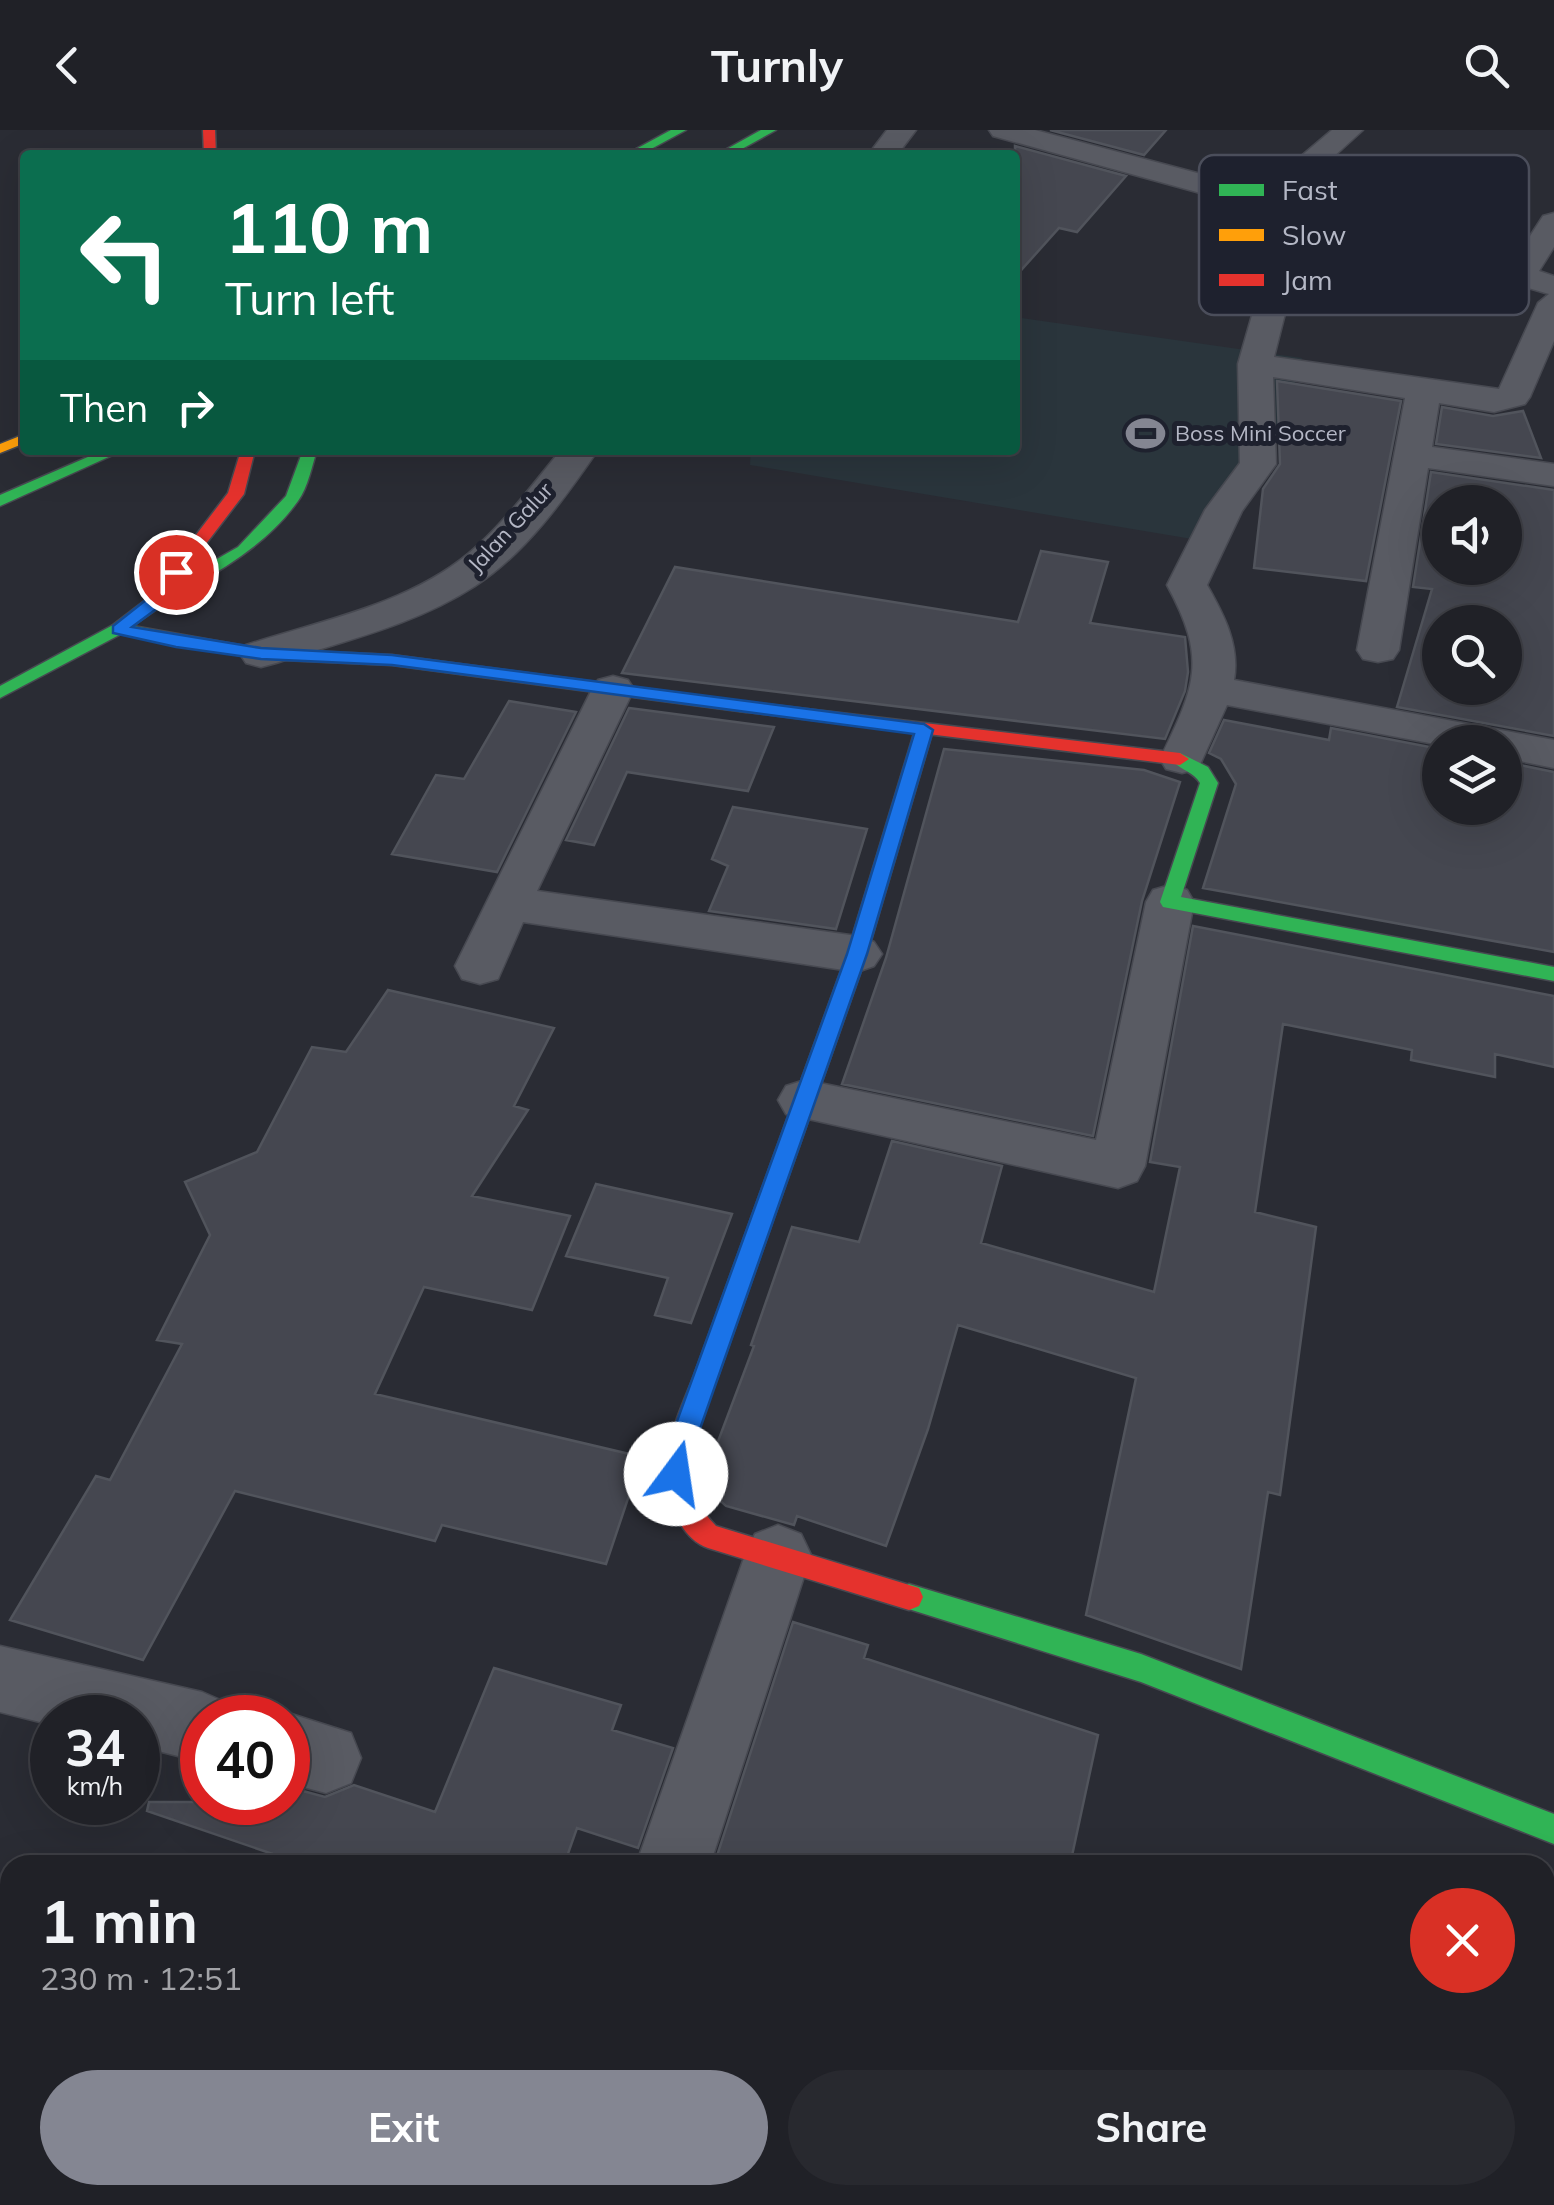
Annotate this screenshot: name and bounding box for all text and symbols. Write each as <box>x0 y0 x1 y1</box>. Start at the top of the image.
text: Turnly <box>711 37 843 93</box>
icon: back <box>40 38 95 93</box>
icon: search <box>1459 38 1514 93</box>
legend <box>1199 155 1529 315</box>
text: Fast <box>1282 172 1338 207</box>
text: 110 m <box>225 183 433 271</box>
icon: left <box>60 190 190 320</box>
text: Slow <box>1282 217 1346 252</box>
text: Jam <box>1282 262 1333 297</box>
text: Turn left <box>225 270 394 326</box>
icon: right <box>168 380 223 435</box>
text: Then <box>60 384 148 432</box>
sports icon: Boss Mini Soccer <box>1124 412 1166 454</box>
place label: Boss Mini Soccer <box>1175 419 1346 447</box>
street label: Jalan Galur <box>461 476 559 578</box>
map controls <box>1422 485 1522 825</box>
button: sound <box>1422 485 1522 585</box>
pin <box>134 530 219 615</box>
icon: arrive <box>149 545 204 600</box>
button: search <box>1422 605 1522 705</box>
button: layers <box>1422 725 1522 825</box>
position arrow <box>624 1422 728 1526</box>
speed limit sign: 40 <box>180 1695 310 1825</box>
text: 34 <box>65 1716 125 1779</box>
text: km/h <box>67 1770 123 1801</box>
text: 1 min <box>40 1883 198 1958</box>
button: close <box>1410 1888 1515 1993</box>
text: 230 m · 12:51 <box>40 1958 242 1998</box>
button: Exit <box>40 2070 768 2185</box>
button: Share <box>788 2070 1515 2185</box>

